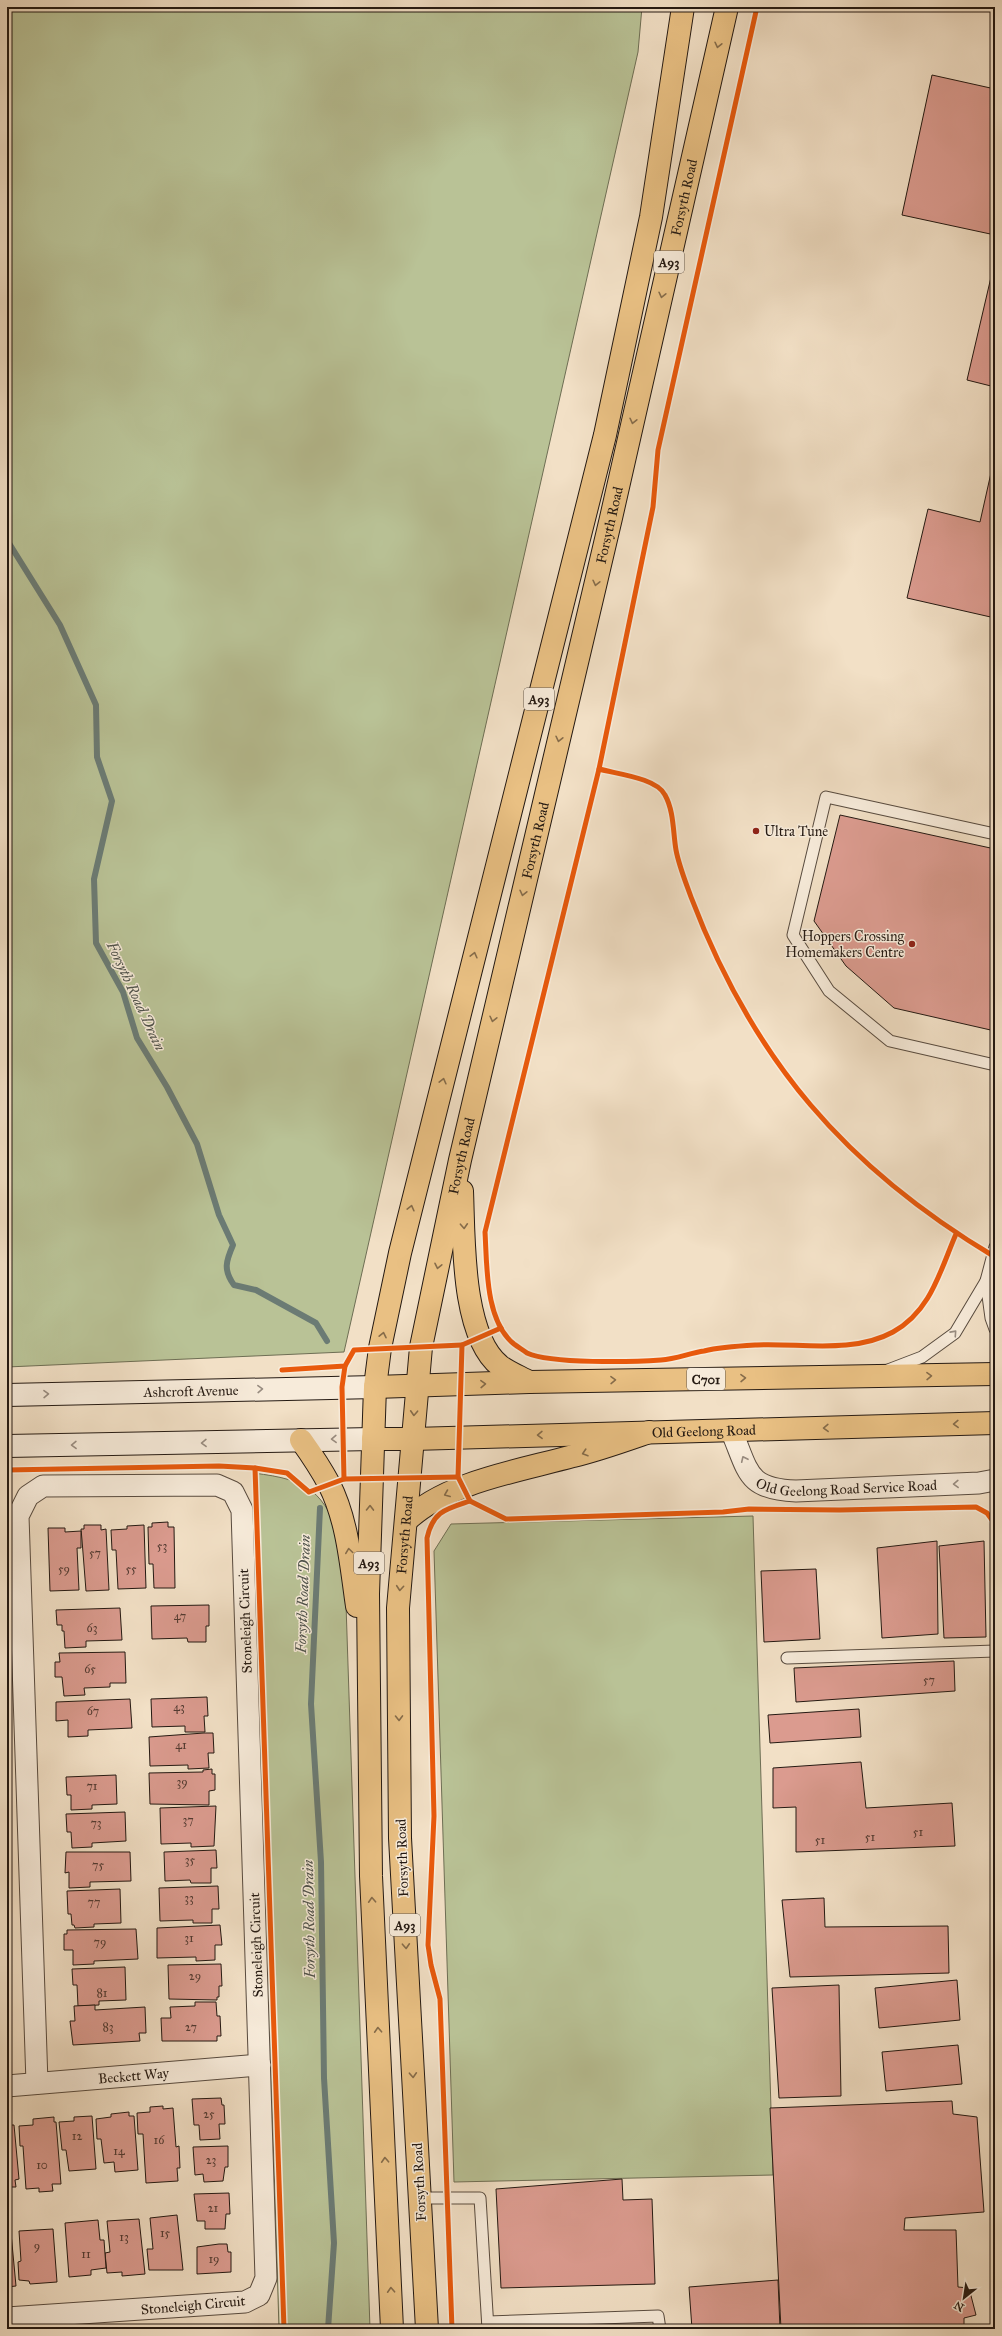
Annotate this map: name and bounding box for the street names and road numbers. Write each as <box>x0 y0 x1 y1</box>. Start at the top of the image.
street label: Forsyth Road <box>667 157 701 238</box>
road number: A93 <box>654 251 684 273</box>
street label: Forsyth Road <box>593 485 627 565</box>
road number: A93 <box>524 688 554 710</box>
street label: Forsyth Road <box>518 800 553 881</box>
street label: Forsyth Road <box>445 1116 479 1196</box>
road number: C701 <box>687 1368 725 1390</box>
street label: Ashcroft Avenue <box>142 1382 239 1401</box>
street label: Old Geelong Road <box>652 1422 756 1441</box>
street label: Old Geelong Road Service Road <box>753 1474 938 1500</box>
street label: Forsyth Road <box>393 1495 417 1575</box>
road number: A93 <box>354 1552 384 1574</box>
street label: Stoneleigh Circuit <box>235 1568 256 1674</box>
street label: Forsyth Road <box>393 1818 412 1897</box>
street label: Stoneleigh Circuit <box>246 1892 267 1998</box>
road number: A93 <box>390 1914 420 1936</box>
street label: Beckett Way <box>97 2065 170 2087</box>
street label: Forsyth Road <box>409 2142 430 2222</box>
street label: Stoneleigh Circuit <box>140 2292 246 2319</box>

